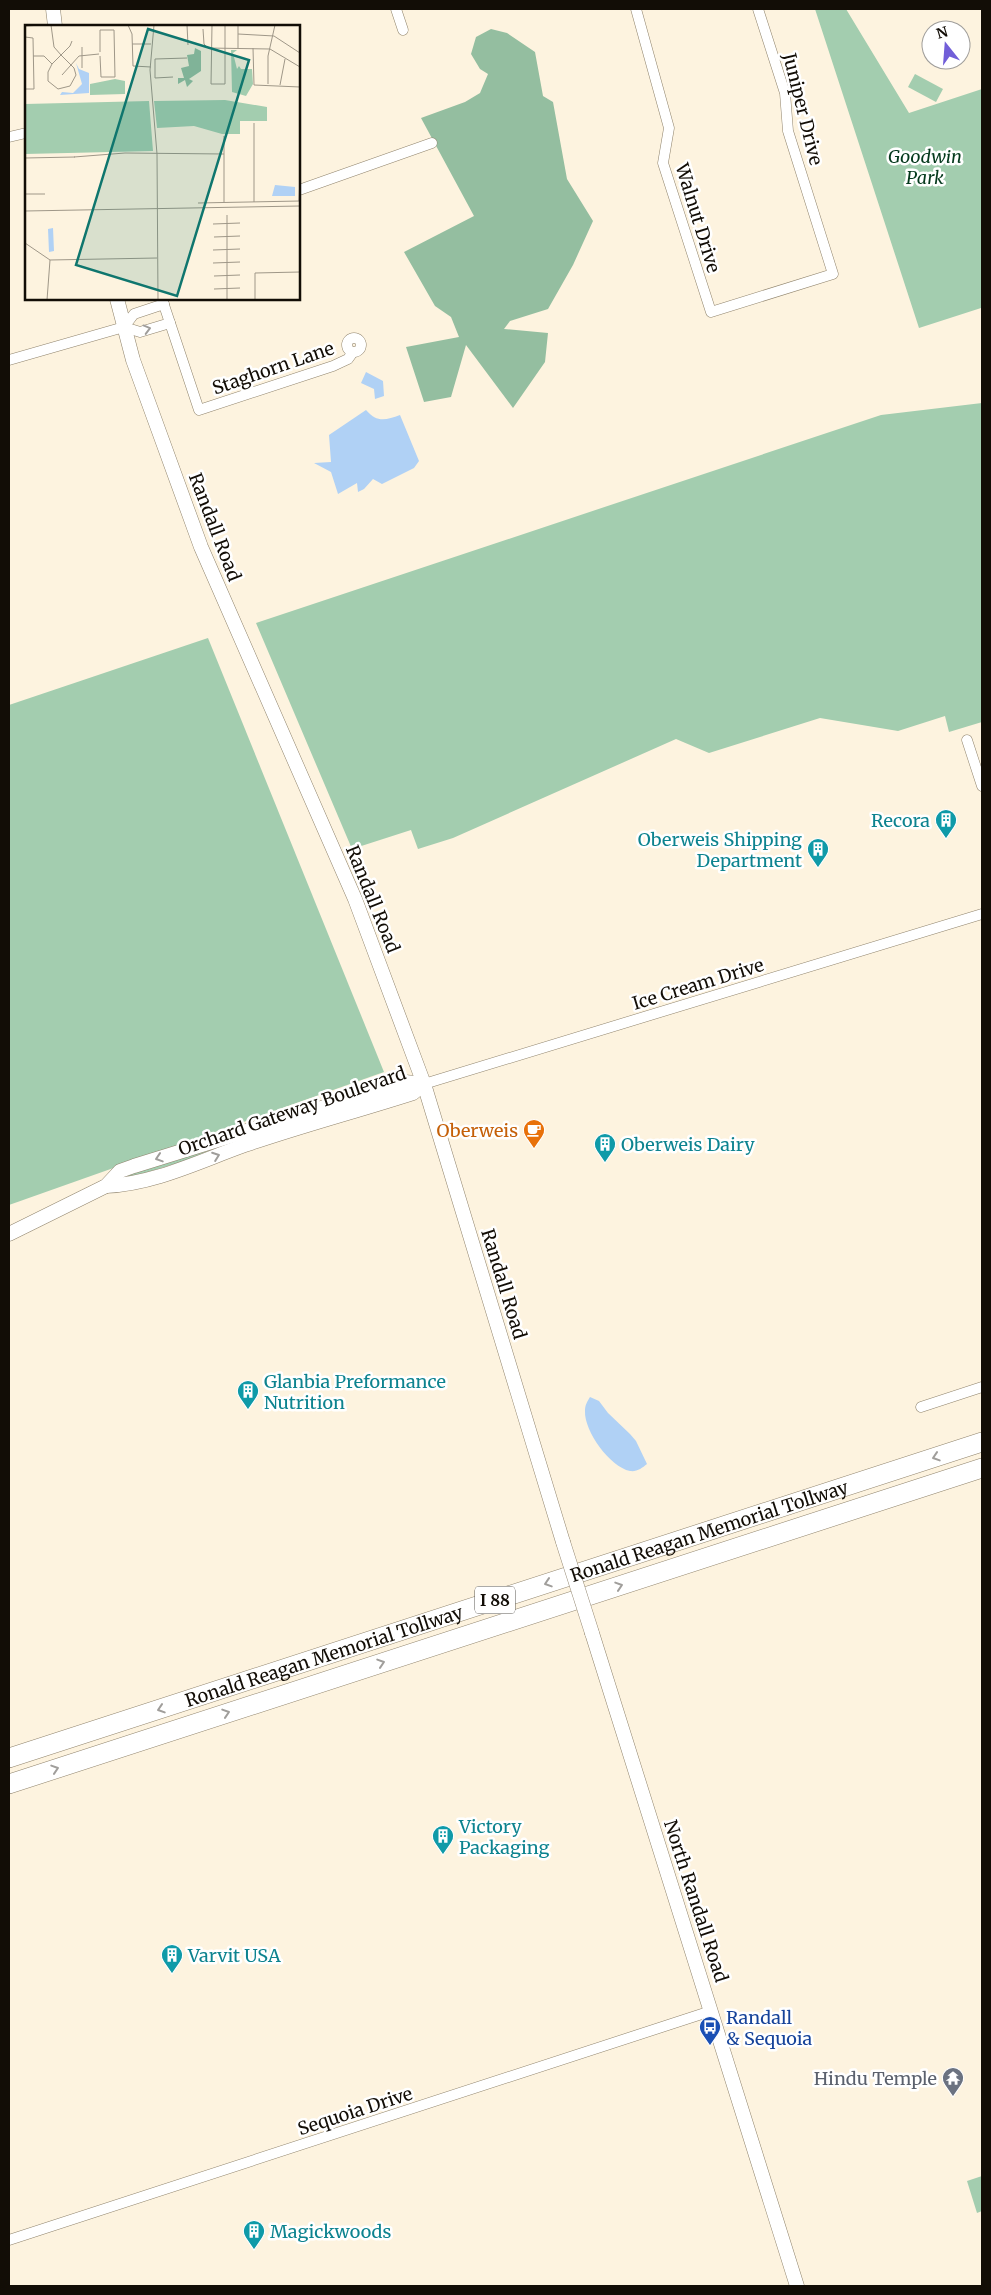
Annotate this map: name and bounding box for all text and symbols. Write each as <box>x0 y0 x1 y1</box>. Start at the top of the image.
north arrow <box>921 20 971 70</box>
text: N <box>934 22 950 43</box>
inset map <box>25 25 300 300</box>
street label: Juniper Drive <box>778 50 828 167</box>
park label: Goodwin Park <box>888 145 962 189</box>
street label: Walnut Drive <box>670 160 726 276</box>
one-way arrow <box>142 325 151 335</box>
street label: Staghorn Lane <box>209 336 337 400</box>
street label: Randall Road <box>184 470 246 585</box>
building icon: Recora <box>934 808 958 839</box>
place label: Recora <box>871 809 930 832</box>
place label: Oberweis Shipping Department <box>638 828 802 872</box>
building icon: Oberweis Shipping Department <box>806 837 830 868</box>
street label: Randall Road <box>341 842 405 956</box>
street label: Ice Cream Drive <box>630 953 766 1015</box>
street label: Orchard Gateway Boulevard <box>175 1061 409 1161</box>
cafe icon: Oberweis <box>522 1118 546 1149</box>
place label: Oberweis <box>437 1119 518 1142</box>
building icon: Oberweis Dairy <box>593 1132 617 1163</box>
place label: Oberweis Dairy <box>621 1133 755 1156</box>
one-way arrow <box>211 1151 219 1161</box>
one-way arrow <box>155 1152 164 1162</box>
street label: Randall Road <box>476 1226 532 1342</box>
place label: Glanbia Preformance Nutrition <box>264 1370 446 1414</box>
building icon: Glanbia Preformance Nutrition <box>236 1379 260 1410</box>
one-way arrow <box>932 1451 941 1461</box>
street label: Ronald Reagan Memorial Tollway <box>567 1475 851 1586</box>
one-way arrow <box>545 1577 553 1587</box>
one-way arrow <box>614 1581 622 1591</box>
road number: I 88 <box>475 1586 515 1614</box>
street label: Ronald Reagan Memorial Tollway <box>182 1600 466 1712</box>
one-way arrow <box>376 1659 385 1669</box>
one-way arrow <box>157 1703 165 1713</box>
one-way arrow <box>222 1709 230 1719</box>
one-way arrow <box>50 1765 59 1775</box>
place label: Victory Packaging <box>458 1815 550 1859</box>
street label: North Randall Road <box>659 1817 733 1985</box>
building icon: Victory Packaging <box>431 1824 455 1855</box>
building icon: Varvit USA <box>160 1943 184 1974</box>
place label: Varvit USA <box>187 1944 281 1967</box>
place label: Randall & Sequoia <box>726 2006 813 2050</box>
bus stop icon: Randall & Sequoia <box>698 2015 722 2046</box>
temple icon: Hindu Temple <box>941 2066 965 2097</box>
place label: Hindu Temple <box>814 2067 937 2090</box>
street label: Sequoia Drive <box>295 2082 415 2140</box>
building icon: Magickwoods <box>242 2219 266 2250</box>
place label: Magickwoods <box>270 2220 392 2243</box>

